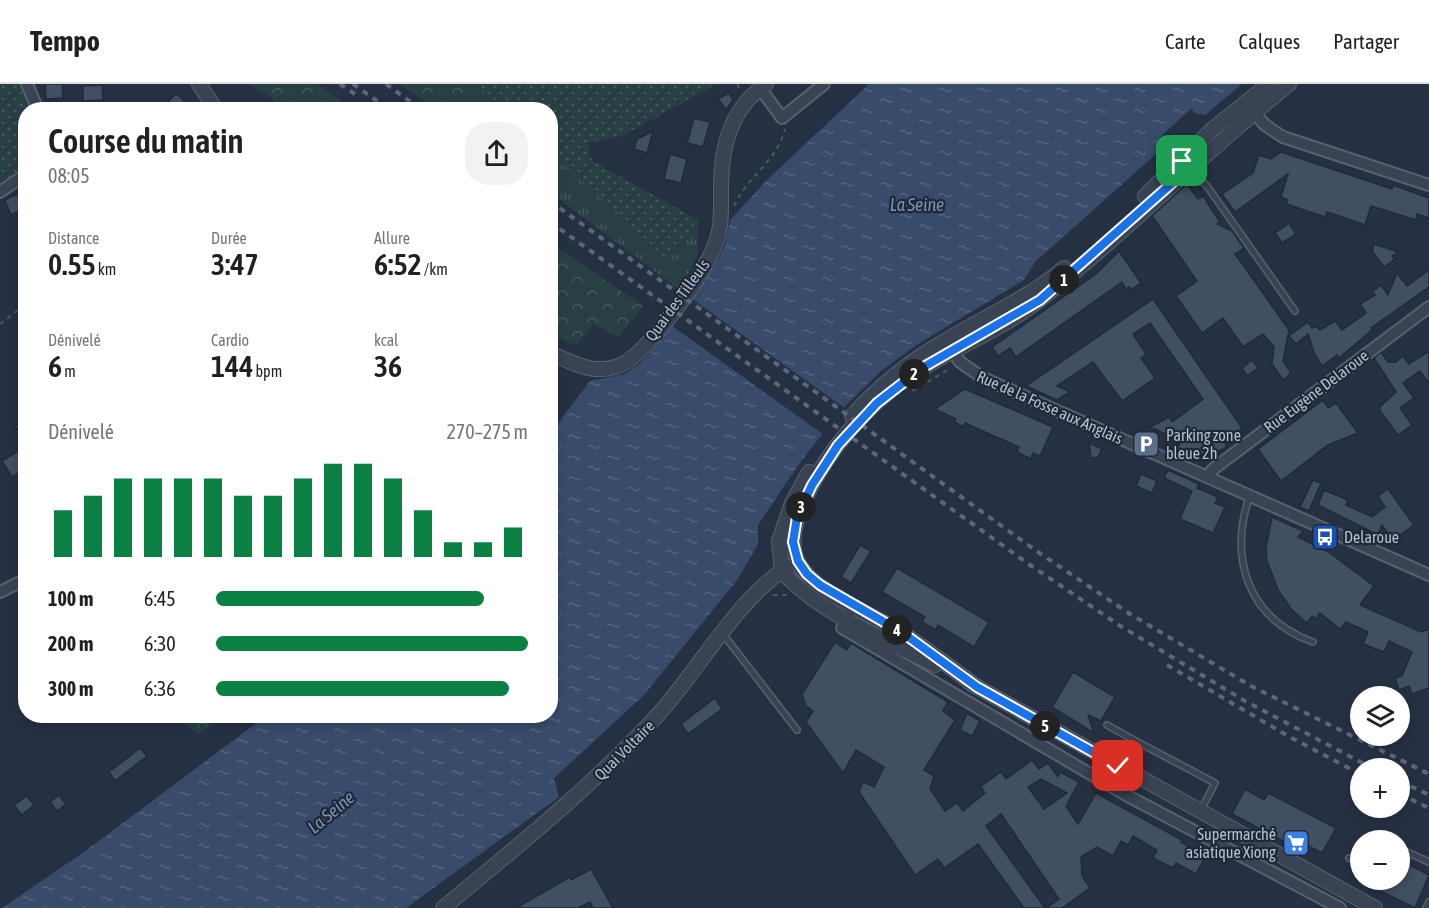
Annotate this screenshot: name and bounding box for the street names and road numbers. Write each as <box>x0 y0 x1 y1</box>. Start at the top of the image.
street label: Quai des Tilleuls <box>641 255 713 344</box>
street label: Rue Eugène Delaroue <box>1260 346 1372 437</box>
street label: Rue de la Fosse aux Anglais <box>974 367 1126 448</box>
street label: Quai Voltaire <box>590 716 658 784</box>

